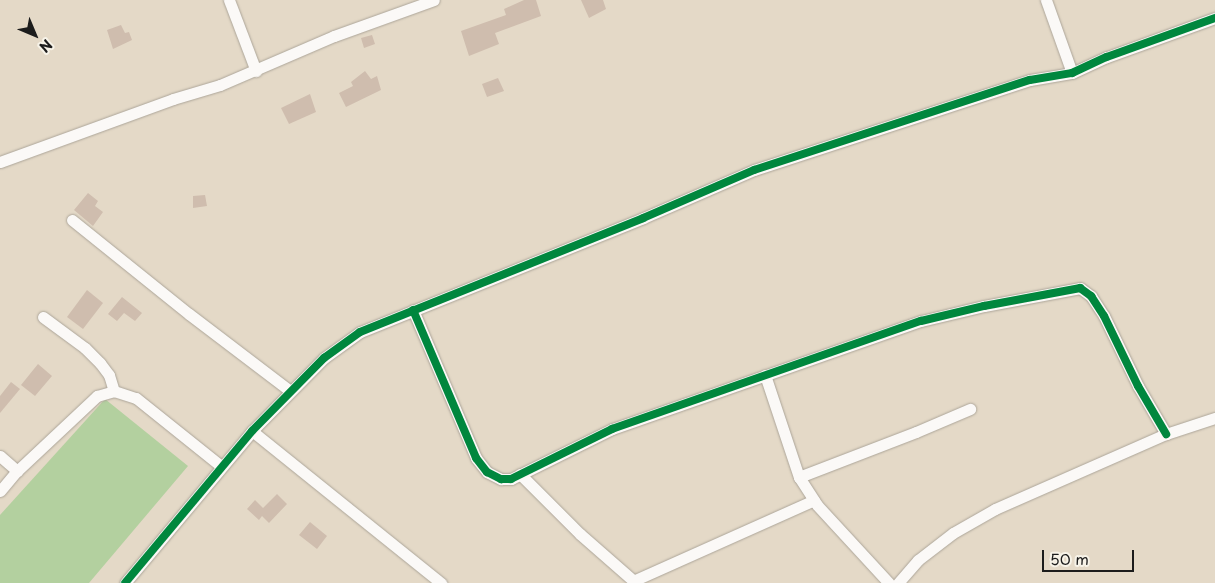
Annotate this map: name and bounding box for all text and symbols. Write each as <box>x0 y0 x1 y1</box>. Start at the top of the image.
north arrow <box>10 10 60 60</box>
text: N <box>35 35 57 57</box>
scale bar <box>1045 540 1138 572</box>
text: 50 m <box>1050 547 1089 570</box>

